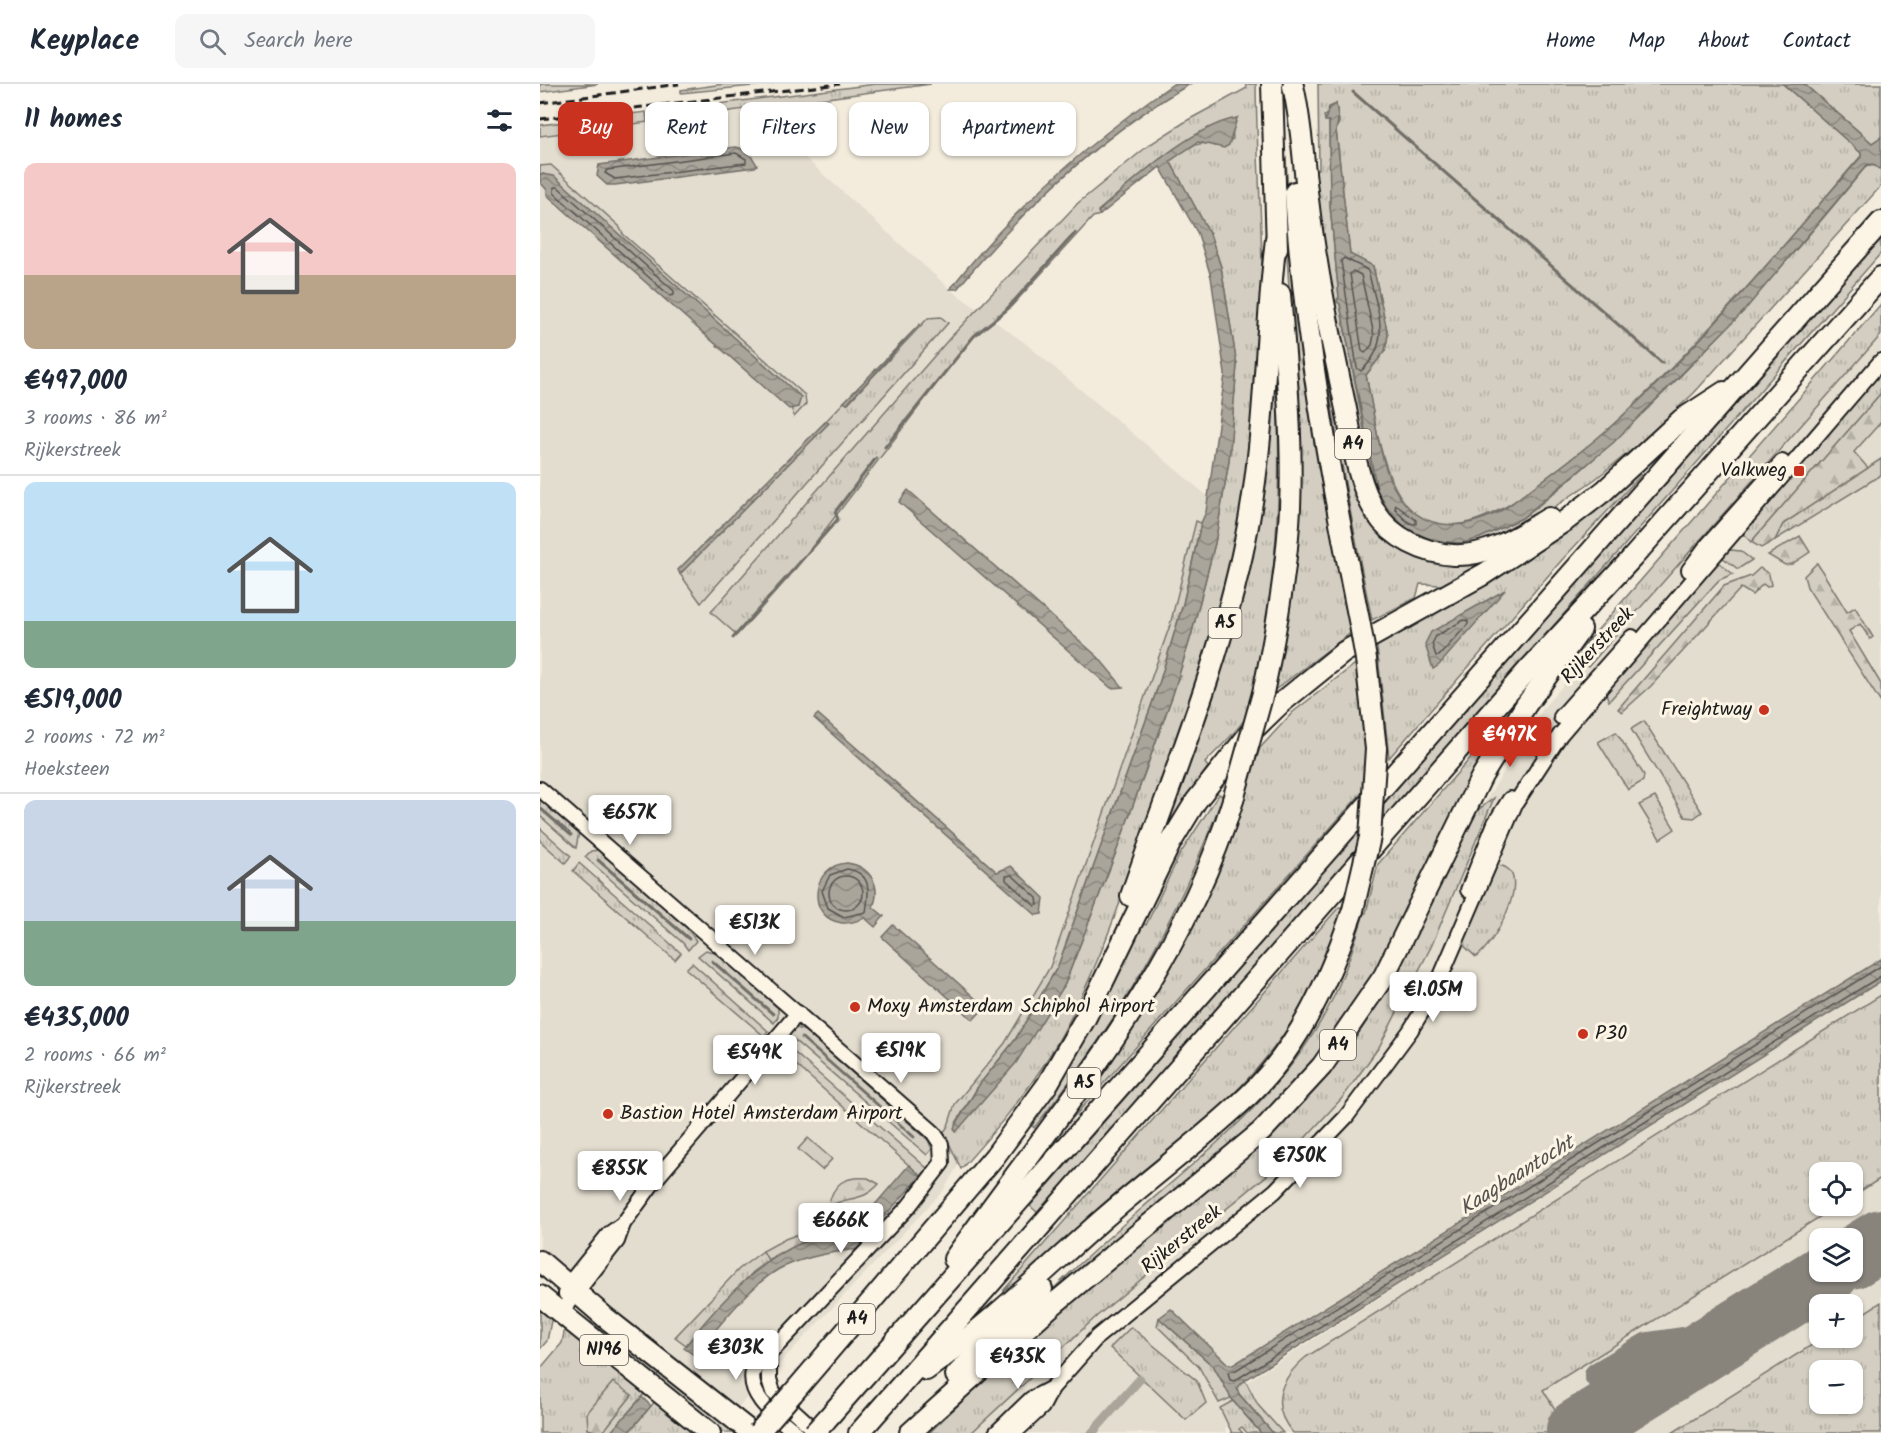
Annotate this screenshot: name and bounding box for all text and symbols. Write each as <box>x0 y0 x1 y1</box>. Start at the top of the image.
search box <box>175 14 595 68</box>
text: Keyplace <box>30 19 139 64</box>
text: Search here <box>244 24 353 59</box>
icon: search <box>196 25 229 58</box>
text: Home <box>1546 25 1595 58</box>
text: Map <box>1628 25 1665 58</box>
text: About <box>1698 25 1749 58</box>
text: Contact <box>1782 25 1851 58</box>
text: 11 homes <box>24 99 122 141</box>
chip: Buy <box>558 102 633 156</box>
chip: Rent <box>645 102 728 156</box>
chip: Filters <box>740 102 837 156</box>
chip: New <box>849 102 929 156</box>
chip: Apartment <box>941 102 1076 156</box>
icon: filters <box>483 104 516 137</box>
icon: home <box>216 202 324 310</box>
text: €497,000 <box>24 361 127 403</box>
text: 3 rooms · 86 m² <box>24 403 167 435</box>
road number: A4 <box>1335 429 1371 459</box>
text: Rijkerstreek <box>24 435 121 467</box>
place label: Valkweg <box>1721 455 1787 487</box>
marker: Valkweg <box>1792 464 1806 478</box>
icon: home <box>216 521 324 629</box>
street label: Rijkerstreek <box>1553 599 1643 692</box>
road number: A5 <box>1208 608 1242 638</box>
text: €519,000 <box>24 680 121 722</box>
place label: Freightway <box>1661 694 1753 726</box>
marker: Freightway <box>1757 703 1771 717</box>
pin: €497K <box>1468 717 1552 768</box>
text: €497K <box>1482 720 1538 752</box>
text: 2 rooms · 72 m² <box>24 722 165 754</box>
text: Hoeksteen <box>24 754 110 786</box>
pin: €657K <box>588 795 672 846</box>
text: €657K <box>602 798 658 830</box>
icon: home <box>216 839 324 947</box>
pin: €513K <box>713 905 797 956</box>
text: €513K <box>729 908 781 940</box>
pin: €1.05M <box>1384 972 1482 1023</box>
text: €1.05M <box>1404 975 1462 1007</box>
place label: Moxy Amsterdam Schiphol Airport <box>867 991 1155 1023</box>
text: €435,000 <box>24 998 129 1040</box>
marker: Moxy Amsterdam Schiphol Airport <box>848 1000 862 1014</box>
place label: P30 <box>1595 1018 1627 1050</box>
marker: P30 <box>1576 1027 1590 1041</box>
road number: A4 <box>1320 1030 1356 1060</box>
pin: €519K <box>859 1033 943 1084</box>
pin: €549K <box>713 1035 797 1086</box>
text: €519K <box>876 1036 927 1068</box>
text: €549K <box>727 1038 783 1070</box>
text: 2 rooms · 66 m² <box>24 1040 166 1072</box>
road number: A5 <box>1068 1068 1100 1098</box>
text: Rijkerstreek <box>24 1072 121 1104</box>
place label: Bastion Hotel Amsterdam Airport <box>620 1098 903 1130</box>
marker: Bastion Hotel Amsterdam Airport <box>601 1107 615 1121</box>
water label: Kaagbaantocht <box>1453 1126 1583 1225</box>
pin: €750K <box>1258 1138 1342 1189</box>
text: €750K <box>1273 1141 1327 1173</box>
pin: €855K <box>578 1151 662 1202</box>
text: €855K <box>592 1154 648 1186</box>
map controls <box>1809 1162 1863 1414</box>
button: locate <box>1809 1162 1863 1216</box>
street label: Rijkerstreek <box>1134 1197 1230 1283</box>
pin: €666K <box>799 1203 883 1254</box>
text: €666K <box>812 1206 870 1238</box>
button: layers <box>1809 1228 1863 1282</box>
button: + <box>1809 1294 1863 1348</box>
road number: A4 <box>839 1304 875 1334</box>
pin: €303K <box>694 1330 778 1381</box>
text: €303K <box>708 1333 764 1365</box>
road number: N196 <box>580 1335 628 1365</box>
pin: €435K <box>976 1339 1060 1390</box>
text: €435K <box>990 1342 1046 1374</box>
button: − <box>1809 1360 1863 1414</box>

